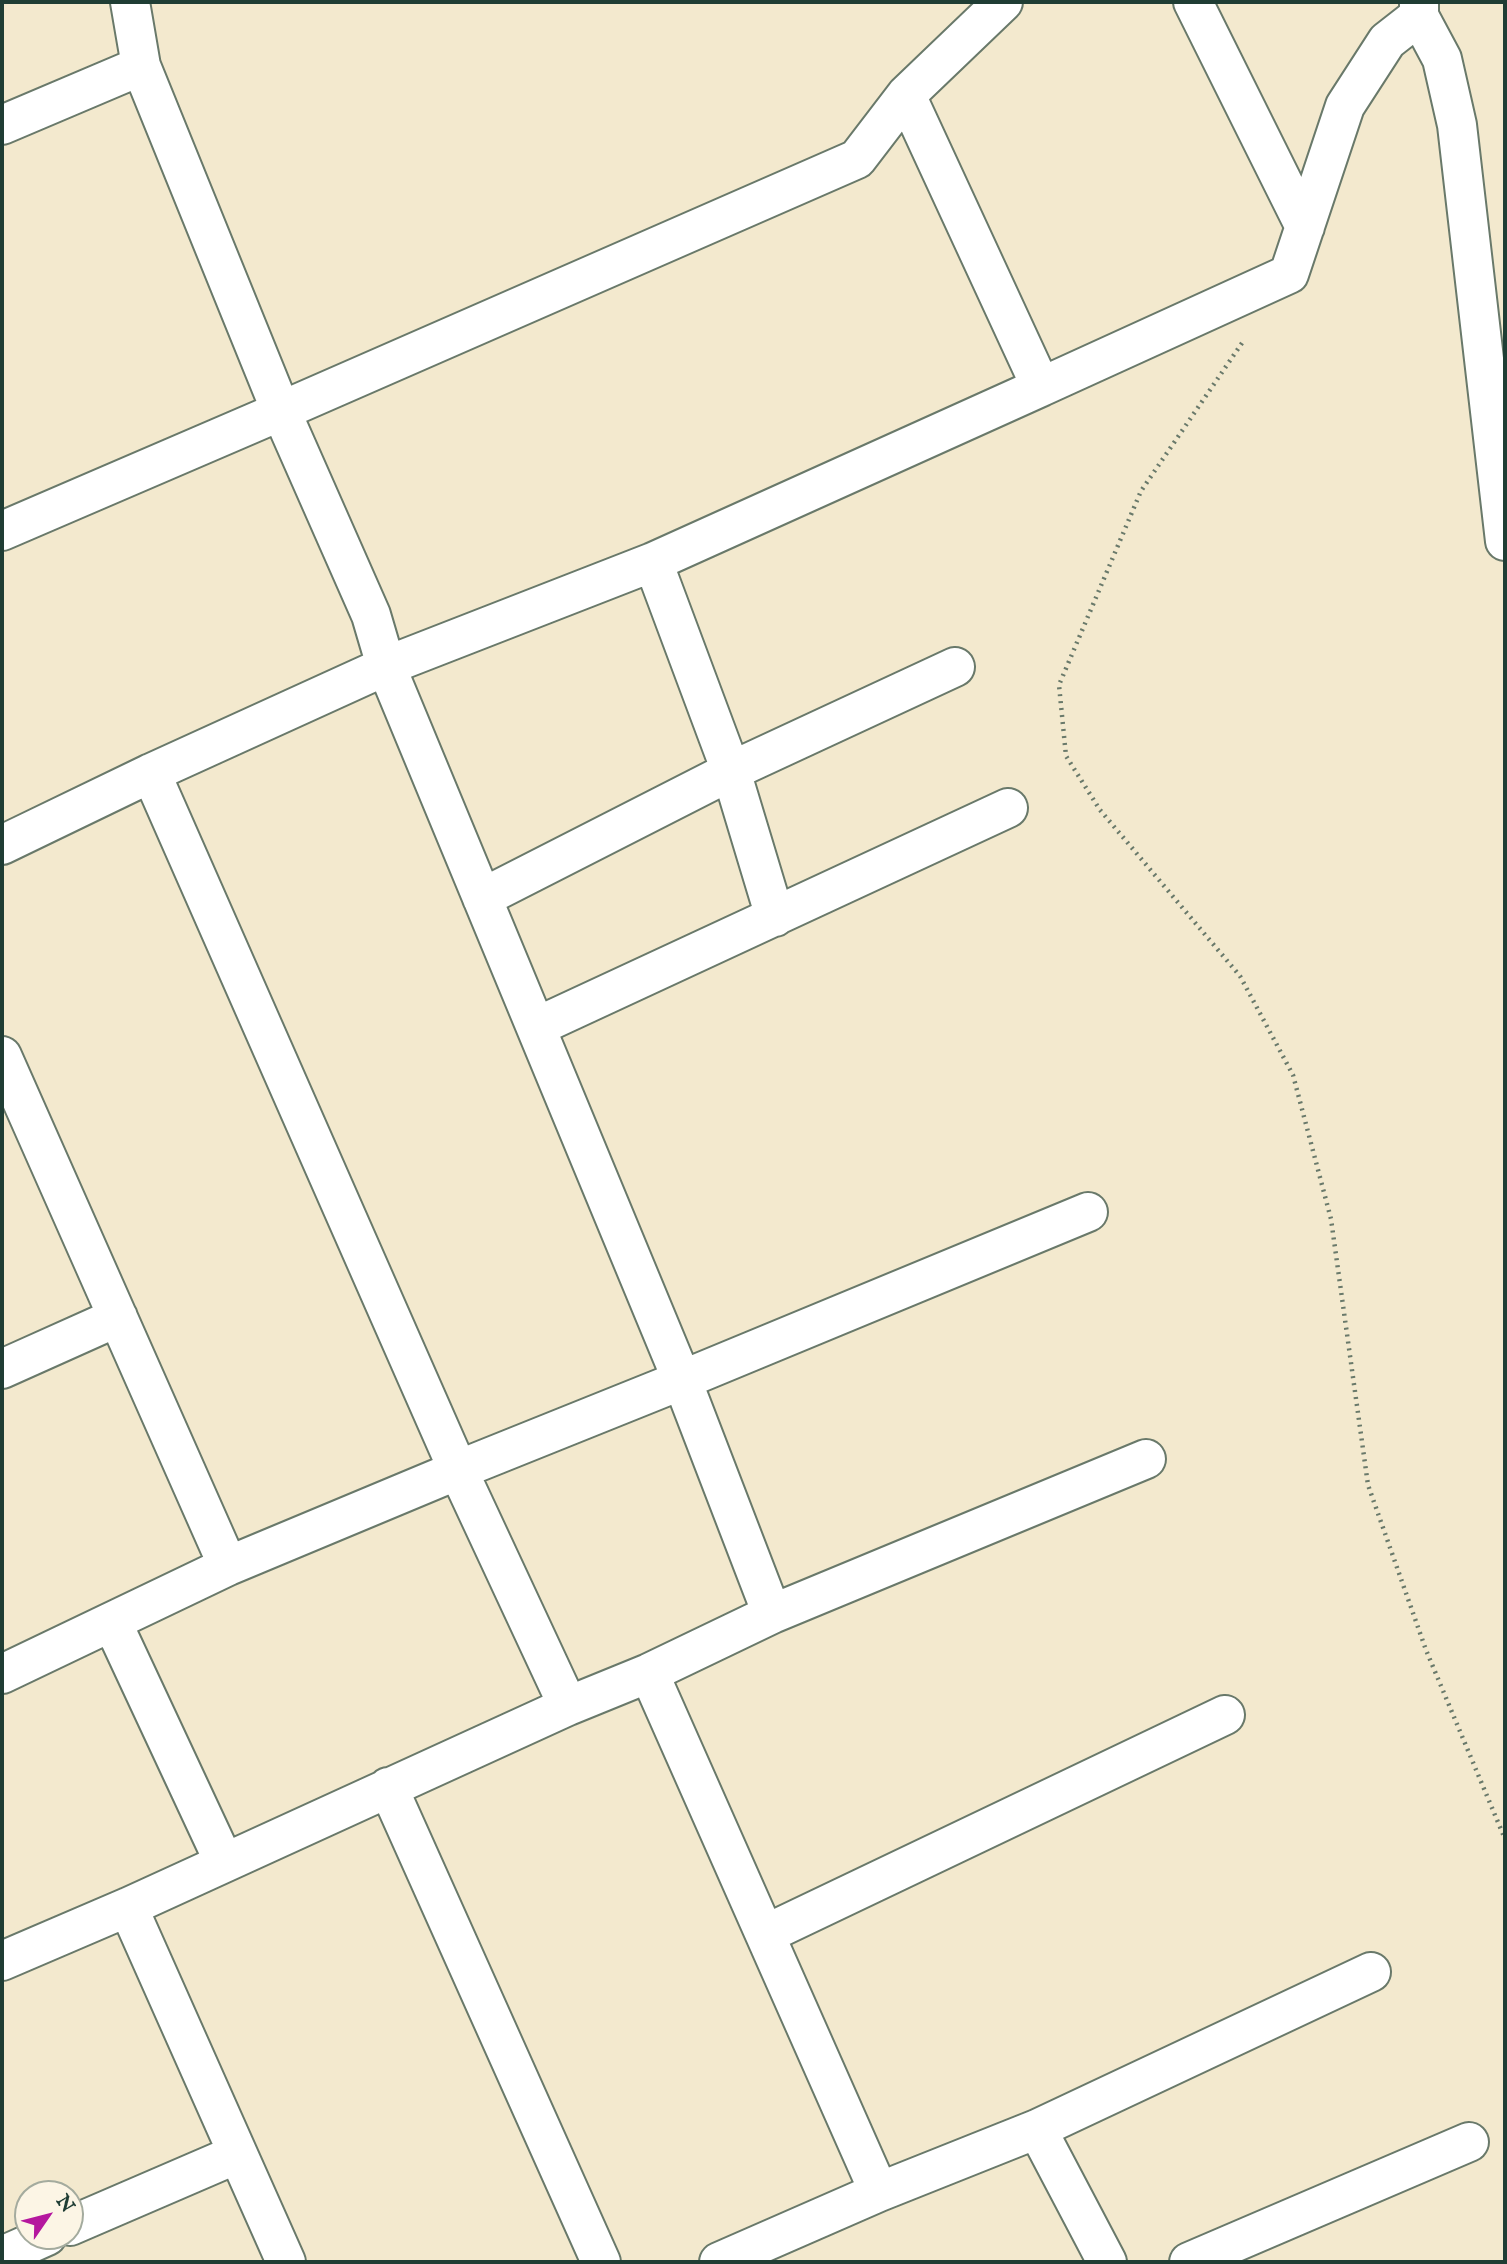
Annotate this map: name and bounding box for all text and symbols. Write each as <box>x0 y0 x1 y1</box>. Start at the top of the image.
north arrow <box>14 2180 84 2250</box>
text: N <box>50 2190 79 2218</box>

